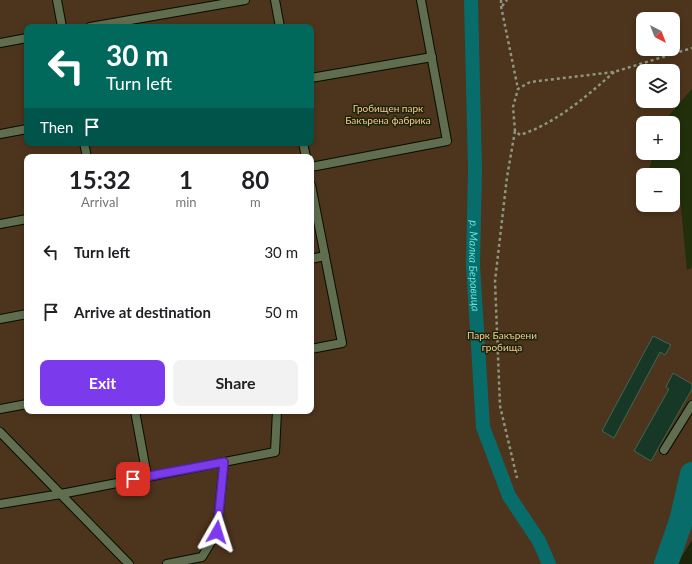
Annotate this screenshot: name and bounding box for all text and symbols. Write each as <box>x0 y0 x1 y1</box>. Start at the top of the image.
north arrow <box>636 12 680 56</box>
map controls <box>636 12 680 212</box>
text: 30 m <box>106 38 169 72</box>
icon: left <box>40 40 92 92</box>
button: layers <box>636 64 680 108</box>
text: Turn left <box>106 72 172 94</box>
park label: Гробищен парк Бакърена фабрика <box>345 102 431 126</box>
icon: arrive <box>81 116 103 138</box>
button: + <box>636 116 680 160</box>
text: Then <box>40 118 73 136</box>
text: 15:32 <box>69 165 131 194</box>
text: 1 <box>179 165 193 194</box>
text: 80 <box>241 165 269 194</box>
button: − <box>636 168 680 212</box>
text: Arrival <box>81 194 118 210</box>
text: min <box>175 194 197 210</box>
text: m <box>250 194 261 210</box>
water label: р. Малка Беравица <box>467 220 483 312</box>
icon: left <box>40 241 62 263</box>
text: Turn left <box>74 243 130 261</box>
text: 30 m <box>264 243 298 261</box>
icon: arrive <box>40 301 62 323</box>
text: Arrive at destination <box>74 303 211 321</box>
text: 50 m <box>264 303 298 321</box>
park label: Парк Бакърени гробища <box>467 329 537 353</box>
button: Exit <box>40 360 165 406</box>
button: Share <box>173 360 298 406</box>
pin <box>116 462 150 496</box>
icon: arrive <box>122 468 144 490</box>
position arrow <box>196 511 238 553</box>

